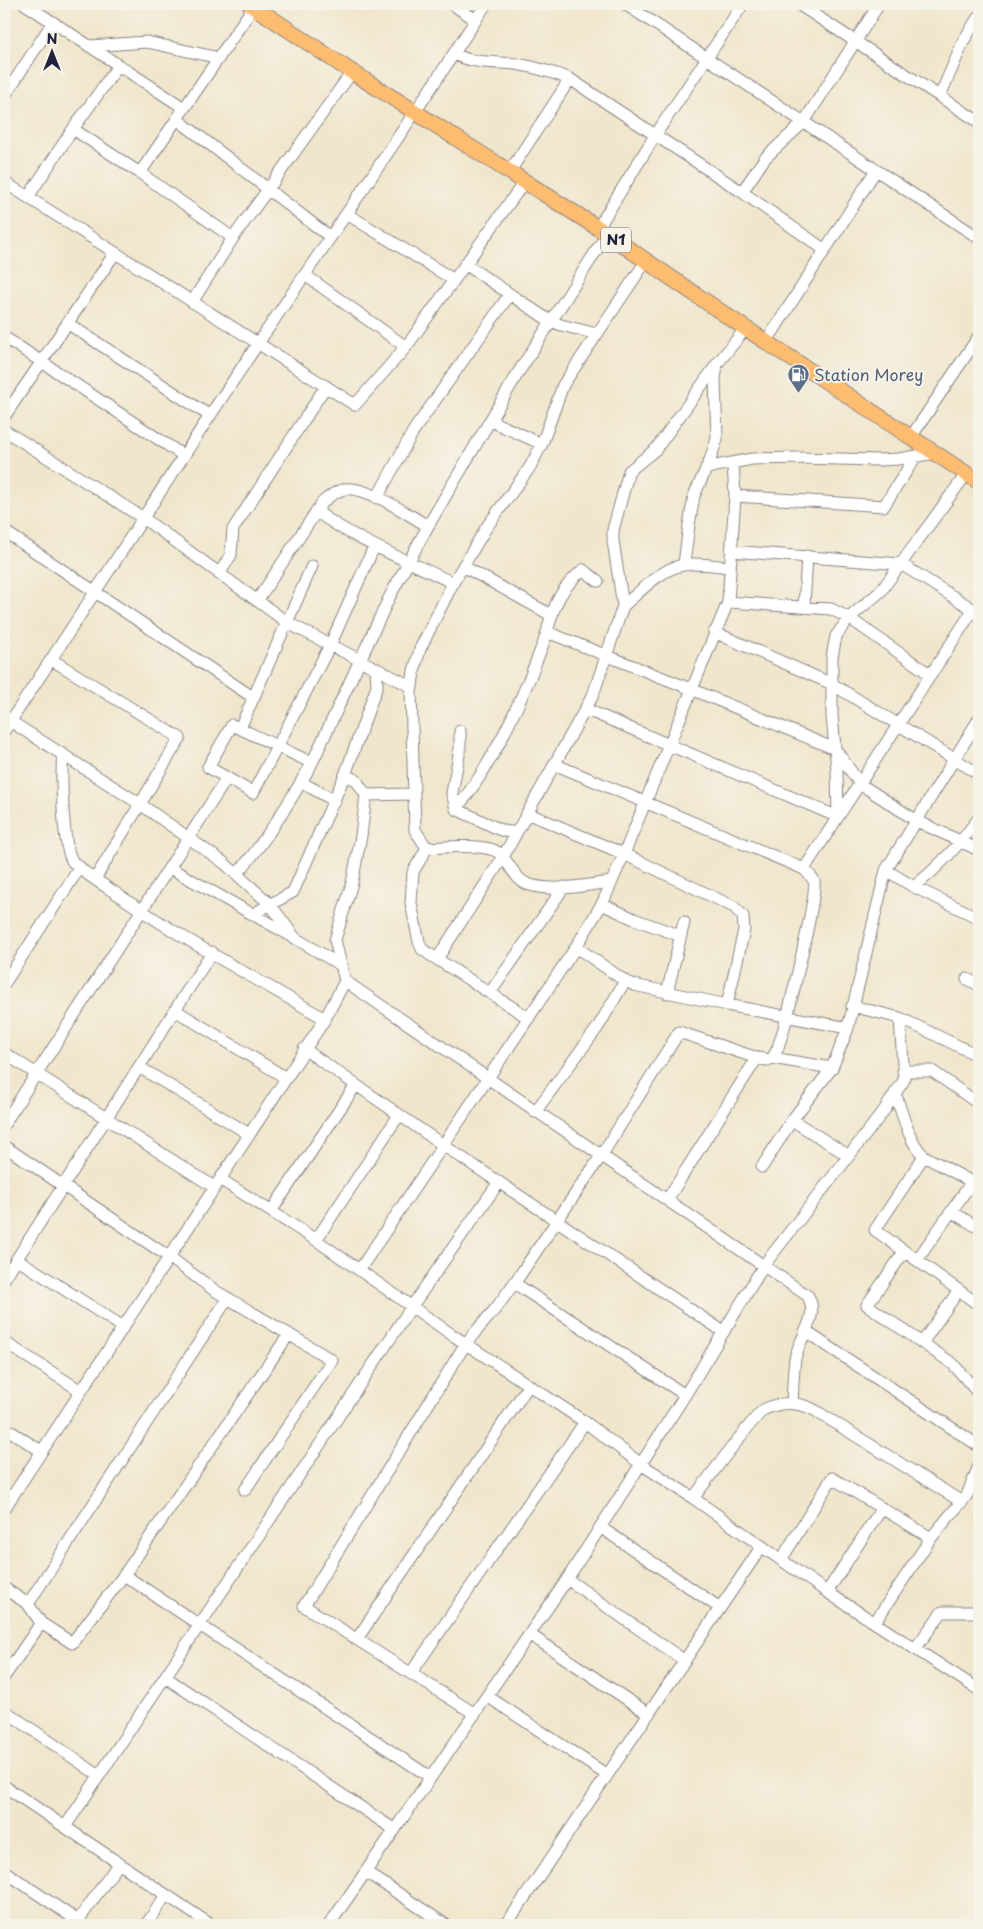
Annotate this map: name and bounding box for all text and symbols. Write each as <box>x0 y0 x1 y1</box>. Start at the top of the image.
north arrow <box>28 28 78 78</box>
text: N <box>46 28 58 49</box>
road number: N1 <box>601 228 631 252</box>
place label: Station Morey <box>814 362 923 386</box>
fuel station icon: Station Morey <box>786 363 810 394</box>

